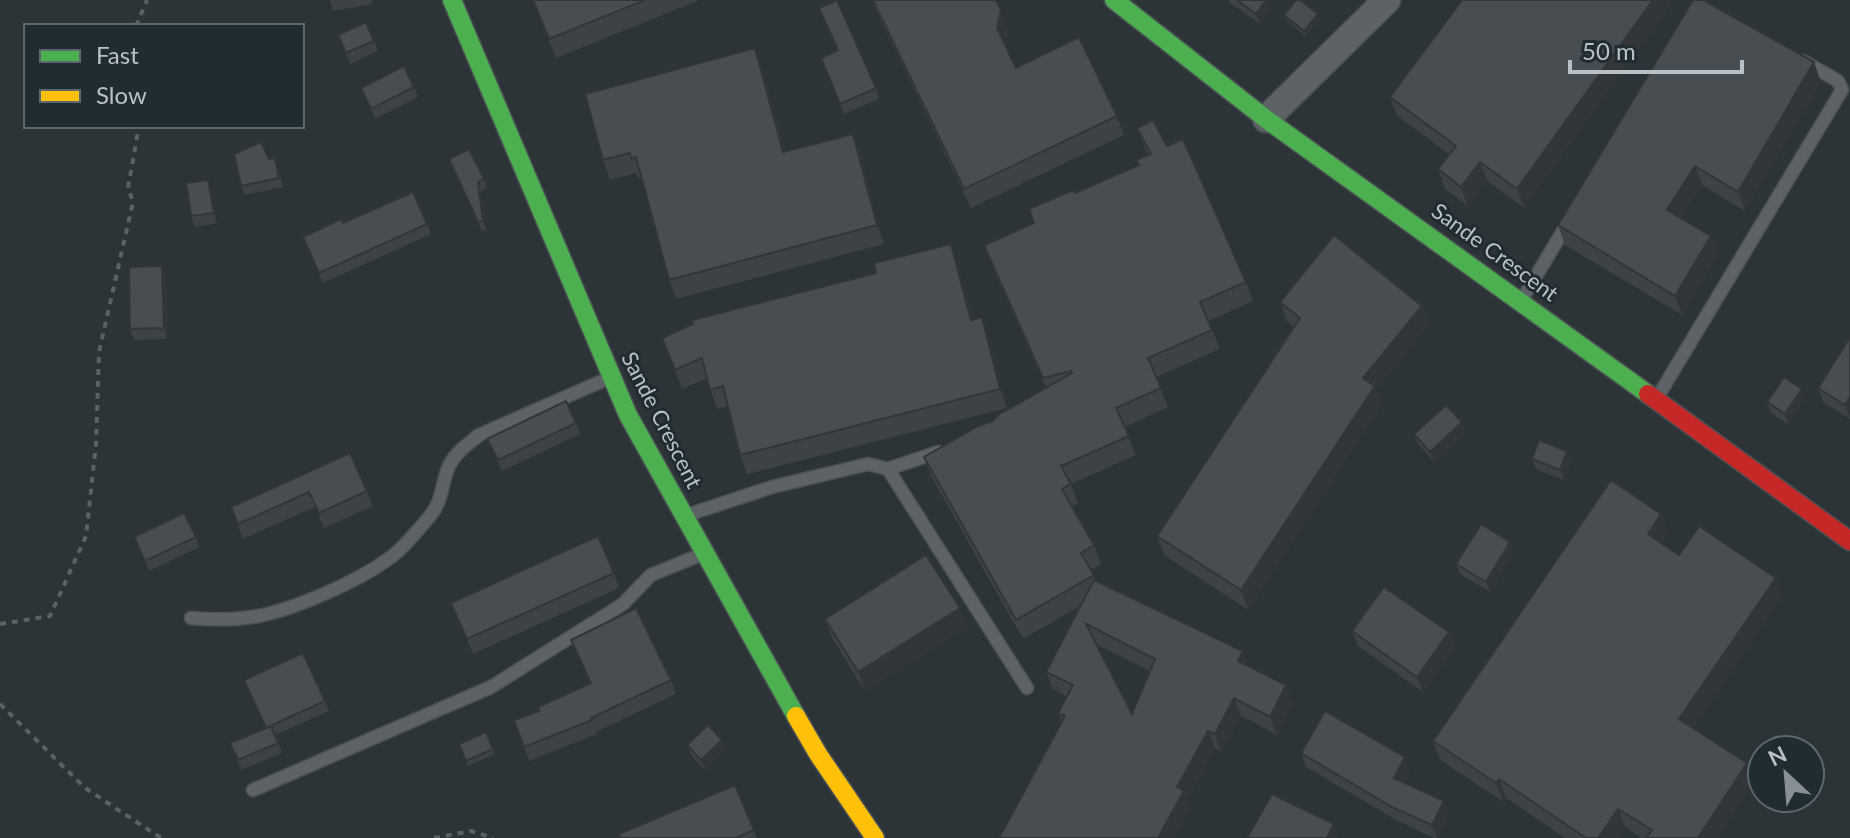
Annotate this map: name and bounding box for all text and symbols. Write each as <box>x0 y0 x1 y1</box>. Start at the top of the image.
legend <box>24 24 304 128</box>
scale bar <box>1570 24 1742 74</box>
text: 50 m <box>1582 36 1636 65</box>
text: Fast <box>96 40 139 69</box>
text: Slow <box>96 80 147 109</box>
street label: Sande Crescent <box>1427 197 1564 307</box>
street label: Sande Crescent <box>616 347 709 493</box>
north arrow <box>1746 734 1826 814</box>
text: N <box>1763 740 1791 771</box>

